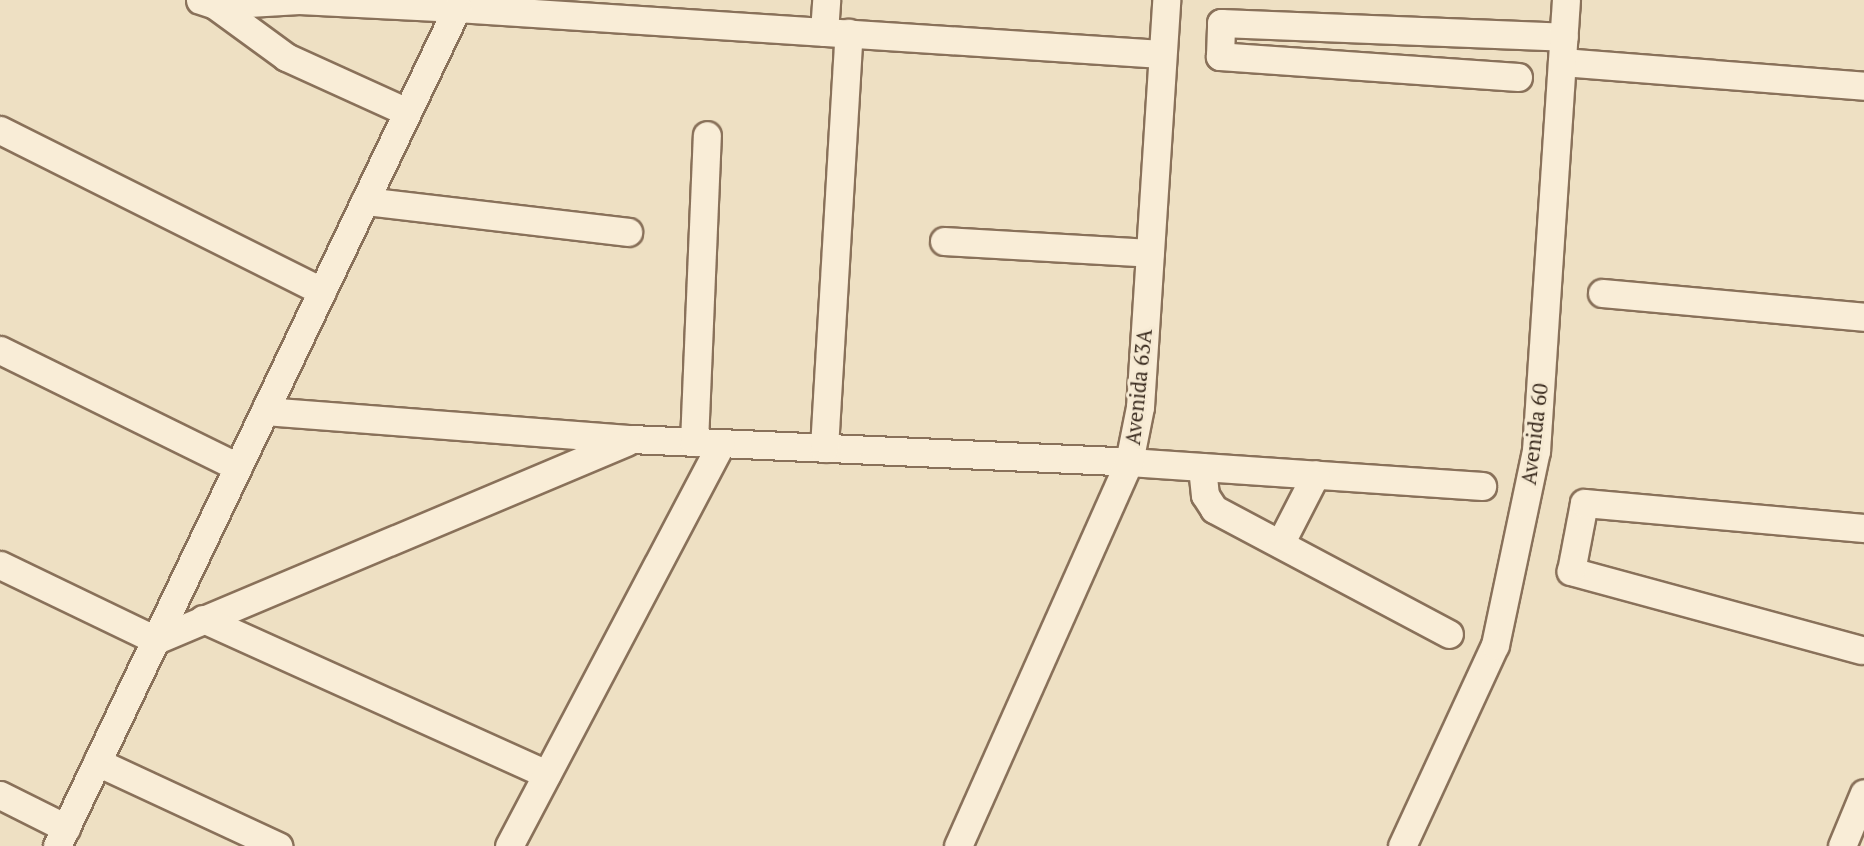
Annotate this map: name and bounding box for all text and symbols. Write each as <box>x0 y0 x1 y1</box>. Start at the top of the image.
street label: Avenida 63A <box>1119 328 1157 446</box>
street label: Avenida 60 <box>1515 382 1553 486</box>

